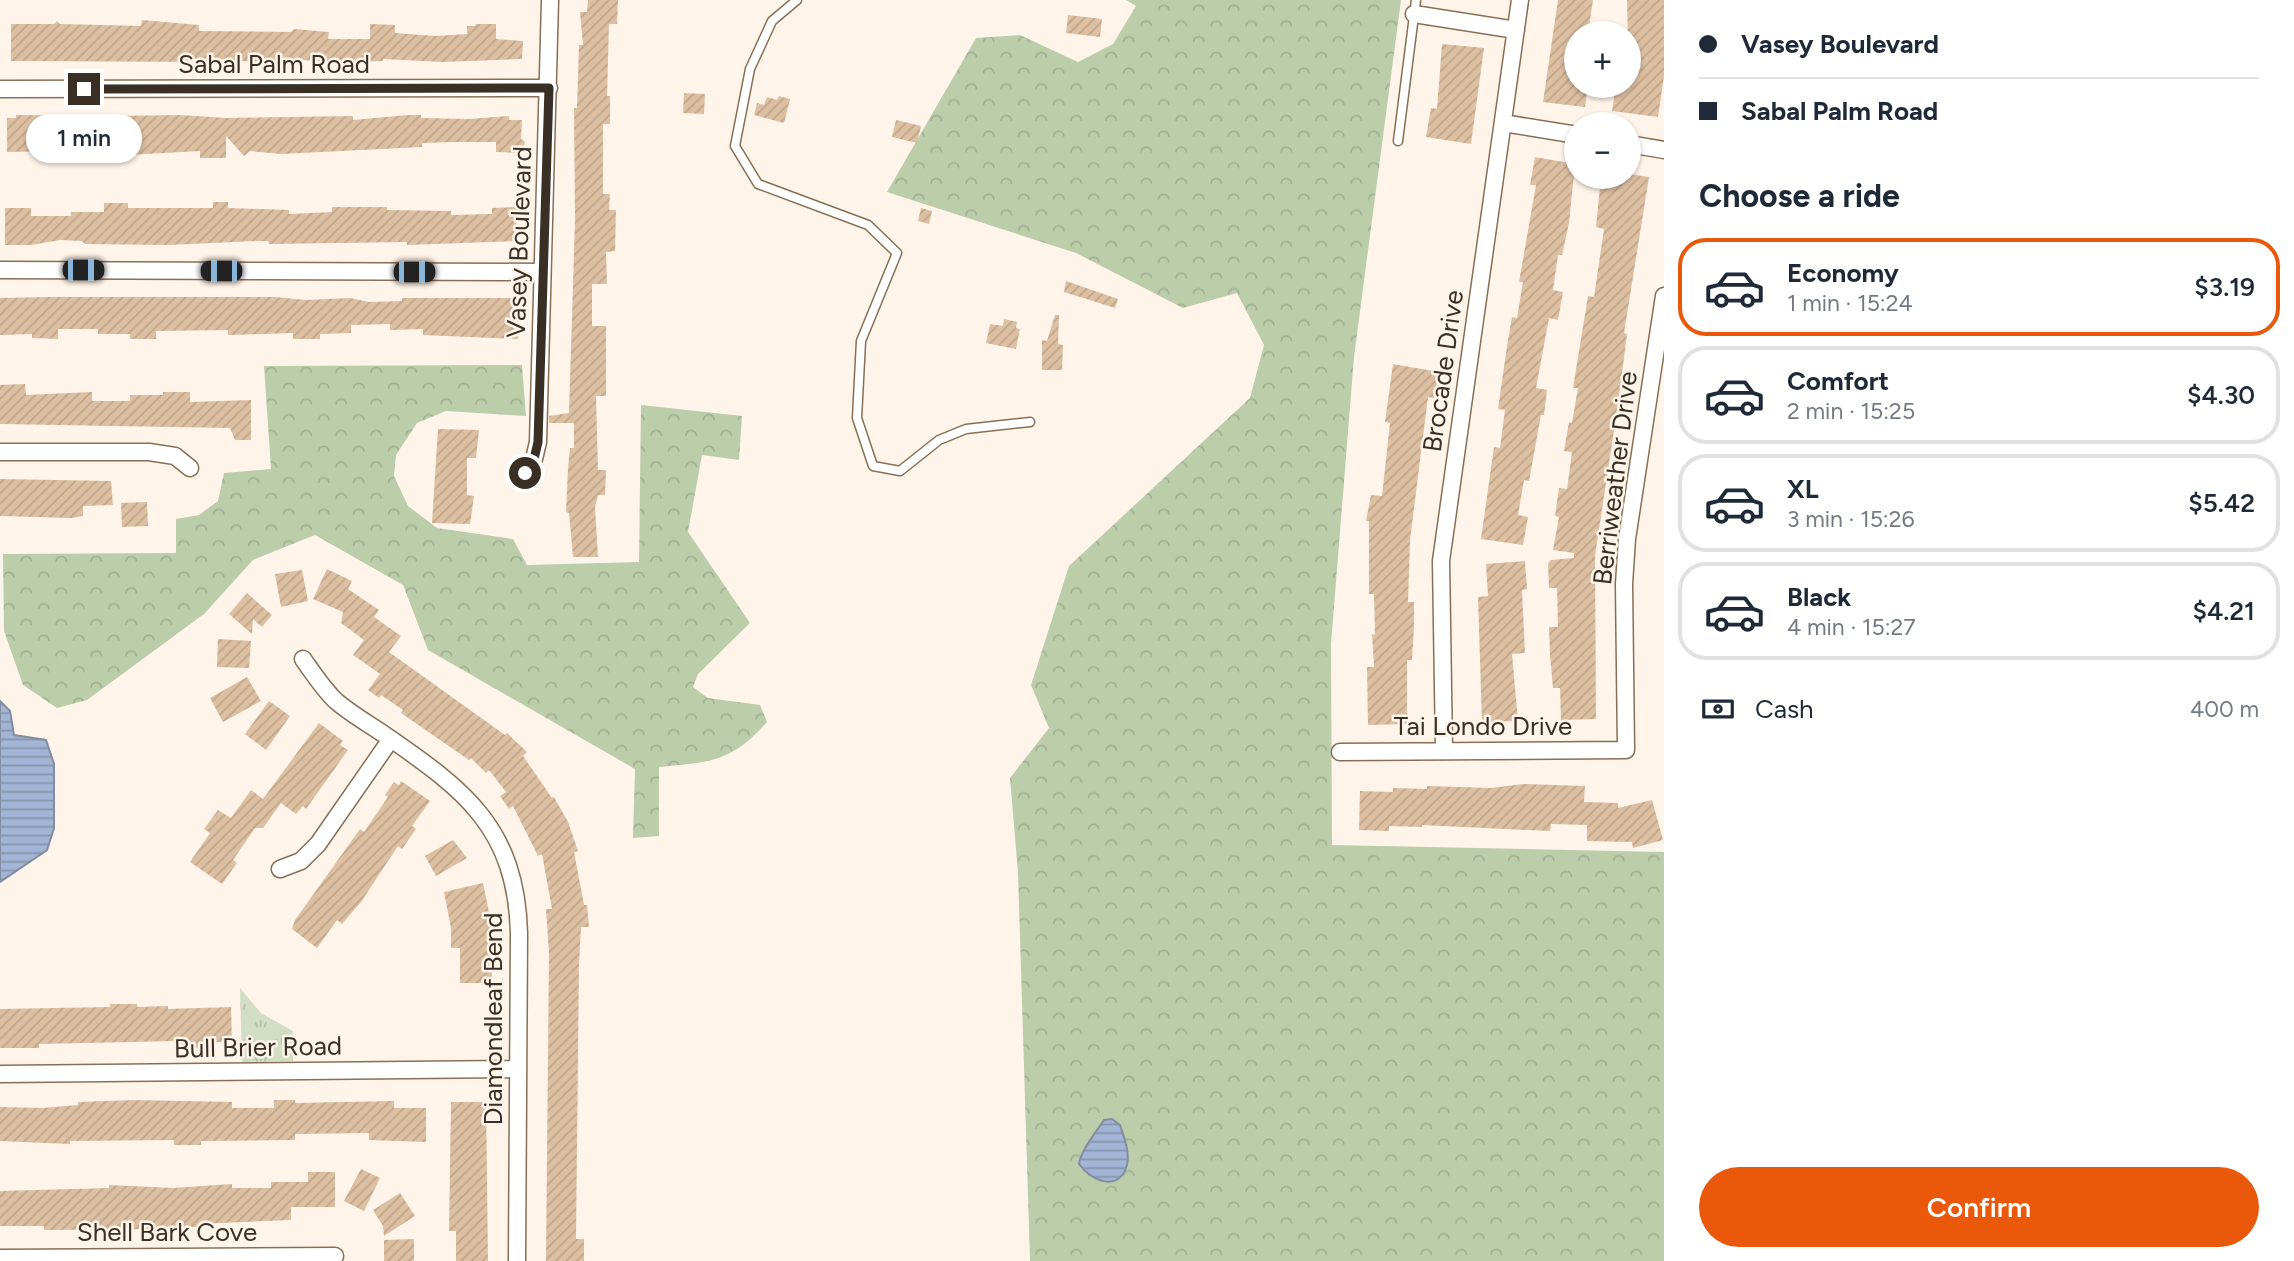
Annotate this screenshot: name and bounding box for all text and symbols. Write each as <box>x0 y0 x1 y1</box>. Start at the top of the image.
map controls <box>1564 21 1641 189</box>
button: + <box>1564 21 1641 98</box>
text: Vasey Boulevard <box>1741 28 1939 60</box>
street label: Sabal Palm Road <box>178 48 370 80</box>
route end <box>68 73 100 105</box>
text: Sabal Palm Road <box>1741 95 1938 127</box>
button: − <box>1564 112 1641 189</box>
callout: 1 min <box>26 114 142 162</box>
text: 1 min <box>57 124 111 152</box>
street label: Vasey Boulevard <box>500 146 538 338</box>
text: Choose a ride <box>1699 177 1900 215</box>
icon: car <box>1703 256 1766 319</box>
text: Economy <box>1787 257 1899 289</box>
car <box>63 260 105 281</box>
car <box>201 261 243 282</box>
car <box>394 262 436 283</box>
text: $3.19 <box>2194 271 2255 303</box>
street label: Brocade Drive <box>1416 288 1470 454</box>
text: 1 min · 15:24 <box>1787 289 1913 317</box>
icon: car <box>1703 364 1766 427</box>
text: Comfort <box>1787 365 1889 397</box>
street label: Berriweather Drive <box>1586 369 1644 587</box>
text: $4.30 <box>2187 379 2255 411</box>
text: 2 min · 15:25 <box>1787 397 1915 425</box>
route start <box>509 457 541 489</box>
icon: car <box>1703 472 1766 535</box>
text: XL <box>1787 473 1819 505</box>
text: $5.42 <box>2188 487 2255 519</box>
text: 3 min · 15:26 <box>1787 505 1915 533</box>
icon: car <box>1703 580 1766 643</box>
text: Black <box>1787 581 1851 613</box>
text: $4.21 <box>2192 595 2255 627</box>
text: 4 min · 15:27 <box>1787 613 1916 641</box>
icon: cash <box>1699 690 1737 728</box>
text: Cash <box>1755 693 1814 725</box>
text: 400 m <box>2190 695 2259 723</box>
street label: Tai Londo Drive <box>1394 710 1572 742</box>
street label: Diamondleaf Bend <box>477 912 509 1126</box>
street label: Bull Brier Road <box>174 1030 342 1064</box>
button: Confirm <box>1699 1167 2259 1247</box>
street label: Shell Bark Cove <box>77 1216 257 1248</box>

